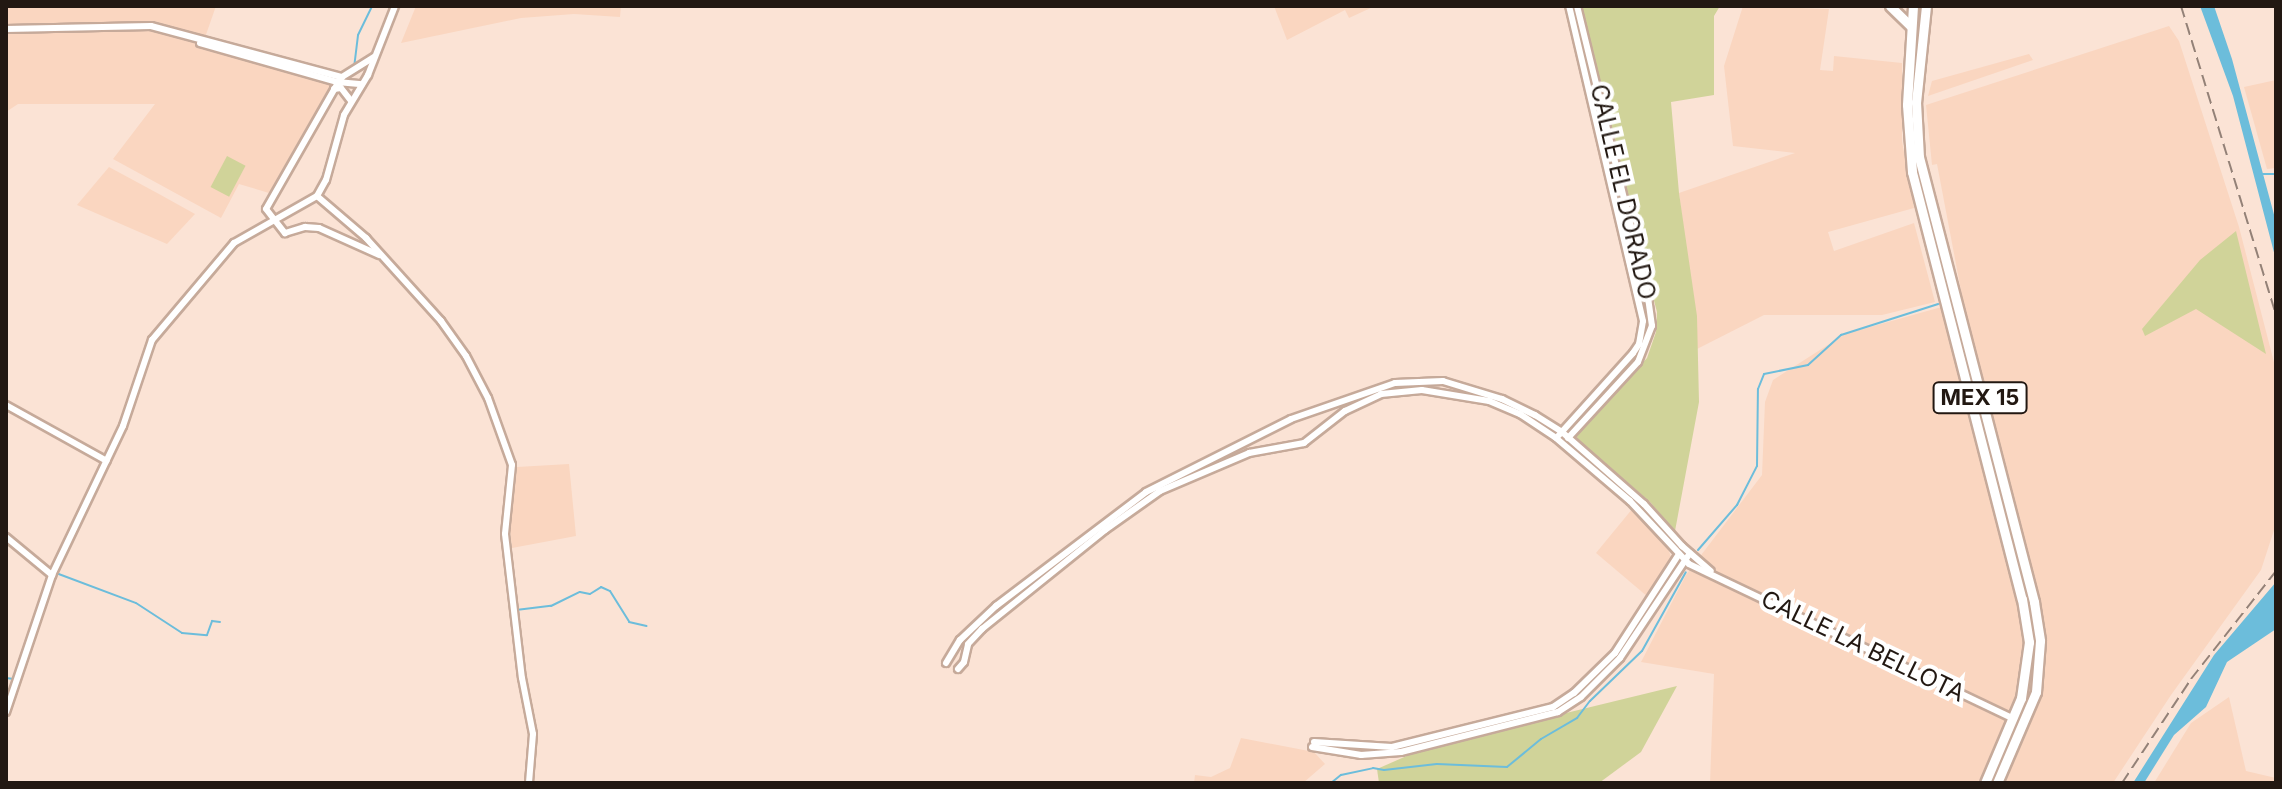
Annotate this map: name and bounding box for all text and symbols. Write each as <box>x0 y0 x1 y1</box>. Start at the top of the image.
street label: CALLE EL DORADO <box>1584 82 1662 302</box>
road number: MEX 15 <box>1932 380 2028 416</box>
street label: CALLE LA BELLOTA <box>1756 584 1970 708</box>

